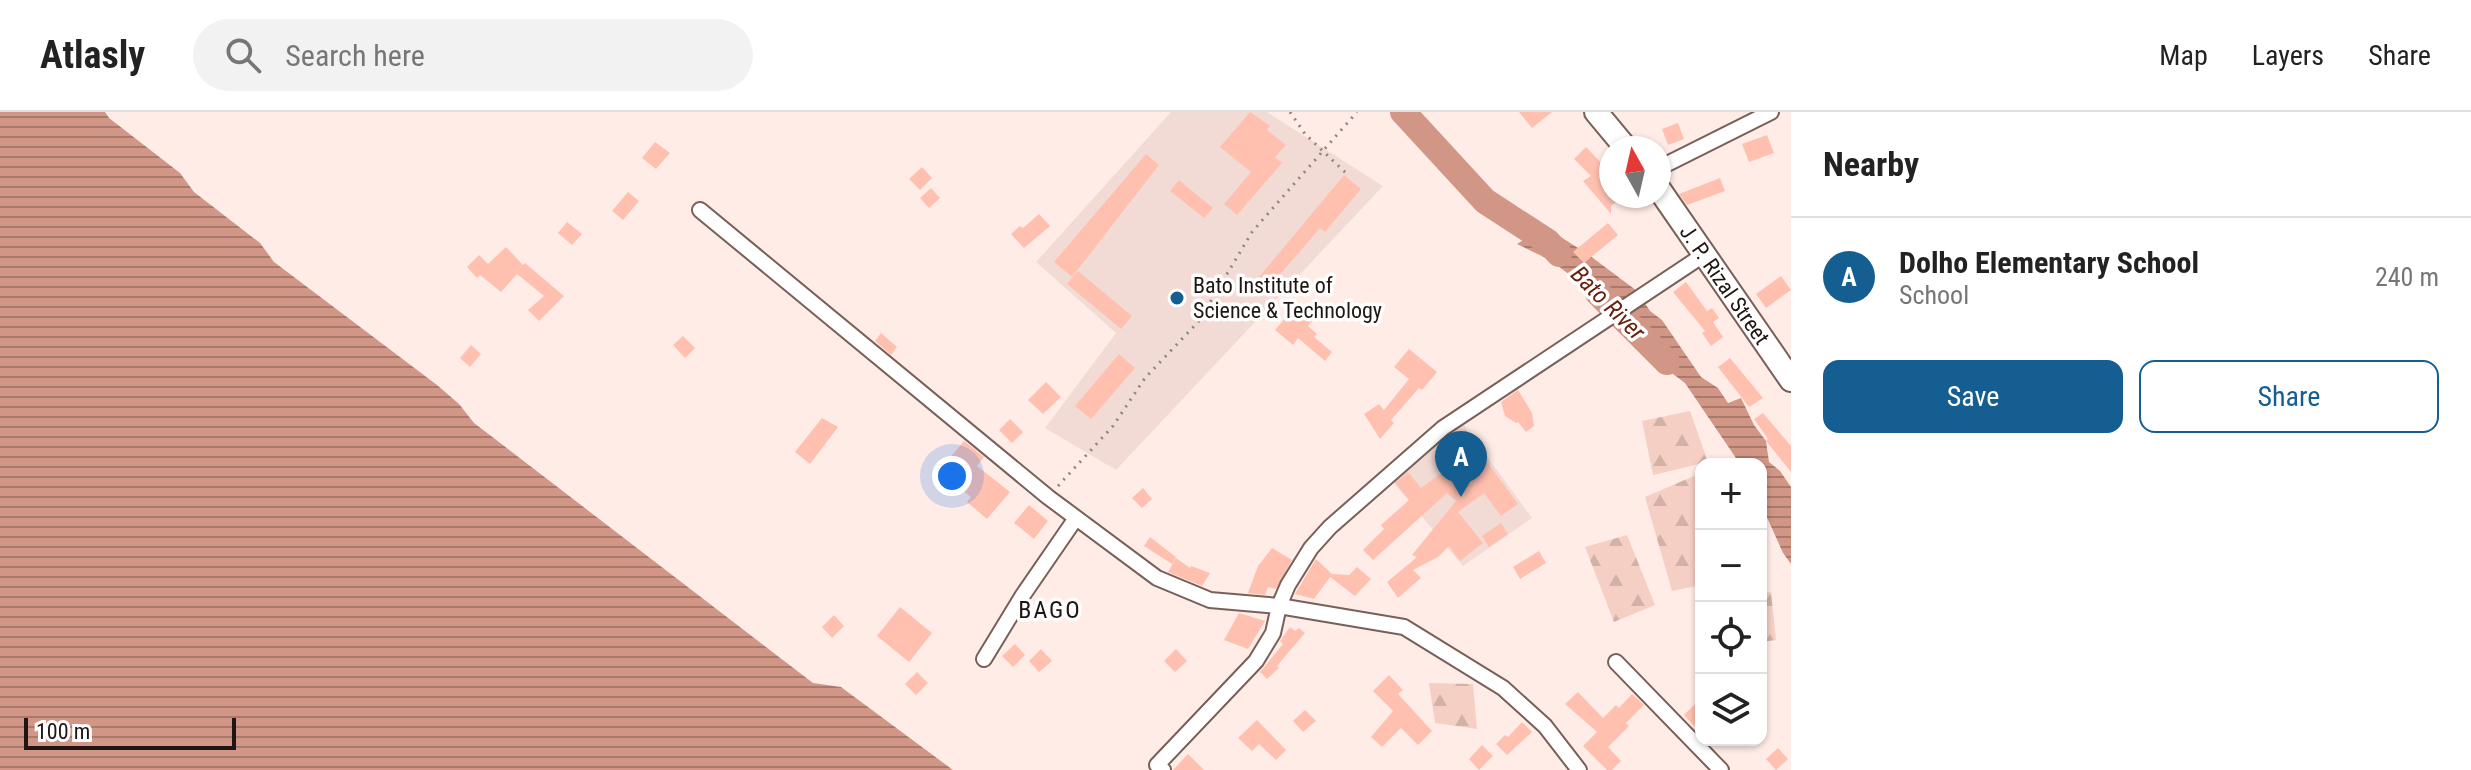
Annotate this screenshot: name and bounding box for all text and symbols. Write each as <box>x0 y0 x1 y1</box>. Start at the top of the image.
search box <box>193 19 753 91</box>
text: Atlasly <box>40 33 145 77</box>
icon: search <box>221 33 265 77</box>
text: Search here <box>285 38 425 73</box>
text: Map <box>2159 39 2208 72</box>
text: Layers <box>2252 39 2324 72</box>
text: Share <box>2368 39 2431 72</box>
north arrow <box>1599 136 1671 208</box>
text: Nearby <box>1823 144 1919 184</box>
street label: J. P. Rizal Street <box>1675 220 1775 349</box>
text: Dolho Elementary School <box>1899 245 2199 280</box>
water label: Bato River <box>1565 260 1651 346</box>
text: A <box>1841 262 1857 292</box>
text: 240 m <box>2375 262 2439 292</box>
place label: Bato Institute of Science & Technology <box>1193 273 1382 323</box>
text: School <box>1899 280 1969 310</box>
marker: Bato Institute of Science & Technology <box>1168 289 1186 307</box>
button: Save <box>1823 360 2123 433</box>
button: Share <box>2139 360 2439 433</box>
pin: A <box>1435 431 1487 497</box>
your location <box>932 456 972 496</box>
map controls <box>1695 458 1767 746</box>
button: + <box>1695 458 1767 530</box>
button: − <box>1695 530 1767 602</box>
district label: BAGO <box>1018 596 1082 624</box>
button: locate <box>1695 602 1767 674</box>
button: layers <box>1695 674 1767 746</box>
scale bar <box>24 714 236 750</box>
text: 100 m <box>36 719 90 744</box>

